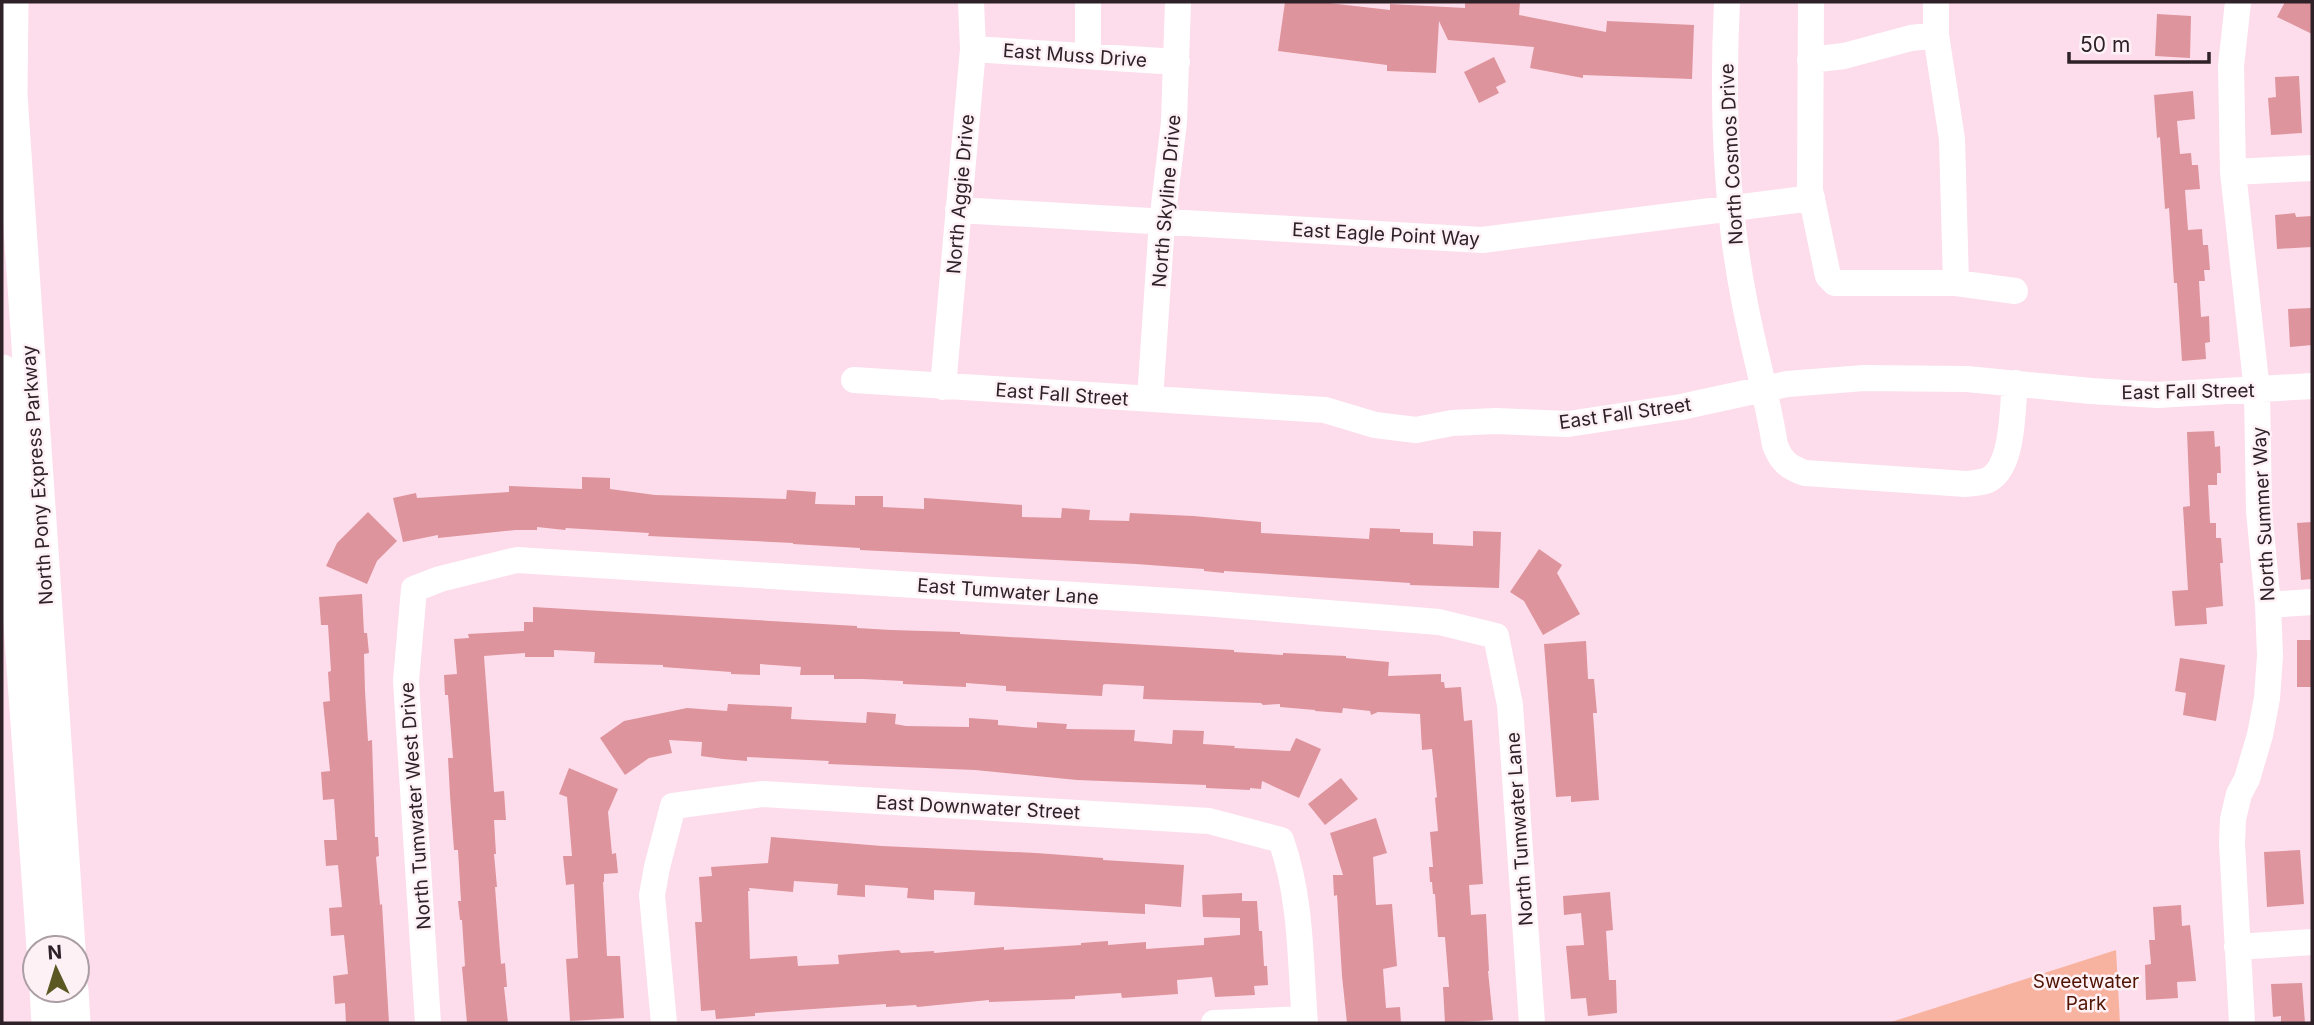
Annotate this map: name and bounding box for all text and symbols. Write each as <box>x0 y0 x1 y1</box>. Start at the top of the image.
scale bar <box>2069 21 2209 65</box>
text: 50 m <box>2080 32 2130 57</box>
street label: East Muss Drive <box>1002 39 1148 72</box>
street label: North Cosmos Drive <box>1715 63 1748 245</box>
street label: North Aggie Drive <box>942 113 979 275</box>
street label: North Skyline Drive <box>1147 114 1186 288</box>
street label: East Eagle Point Way <box>1291 218 1481 251</box>
street label: North Pony Express Parkway <box>17 344 58 606</box>
street label: East Fall Street <box>995 378 1129 411</box>
street label: East Fall Street <box>2121 379 2255 404</box>
street label: East Fall Street <box>1557 393 1693 434</box>
street label: North Summer Way <box>2247 426 2280 602</box>
street label: East Tumwater Lane <box>916 574 1100 609</box>
street label: North Tumwater West Drive <box>395 681 436 931</box>
street label: North Tumwater Lane <box>1501 731 1538 927</box>
street label: East Downwater Street <box>875 791 1081 824</box>
north arrow <box>21 934 91 1004</box>
text: N <box>47 941 63 965</box>
park label: Sweetwater Park <box>2033 970 2139 1015</box>

